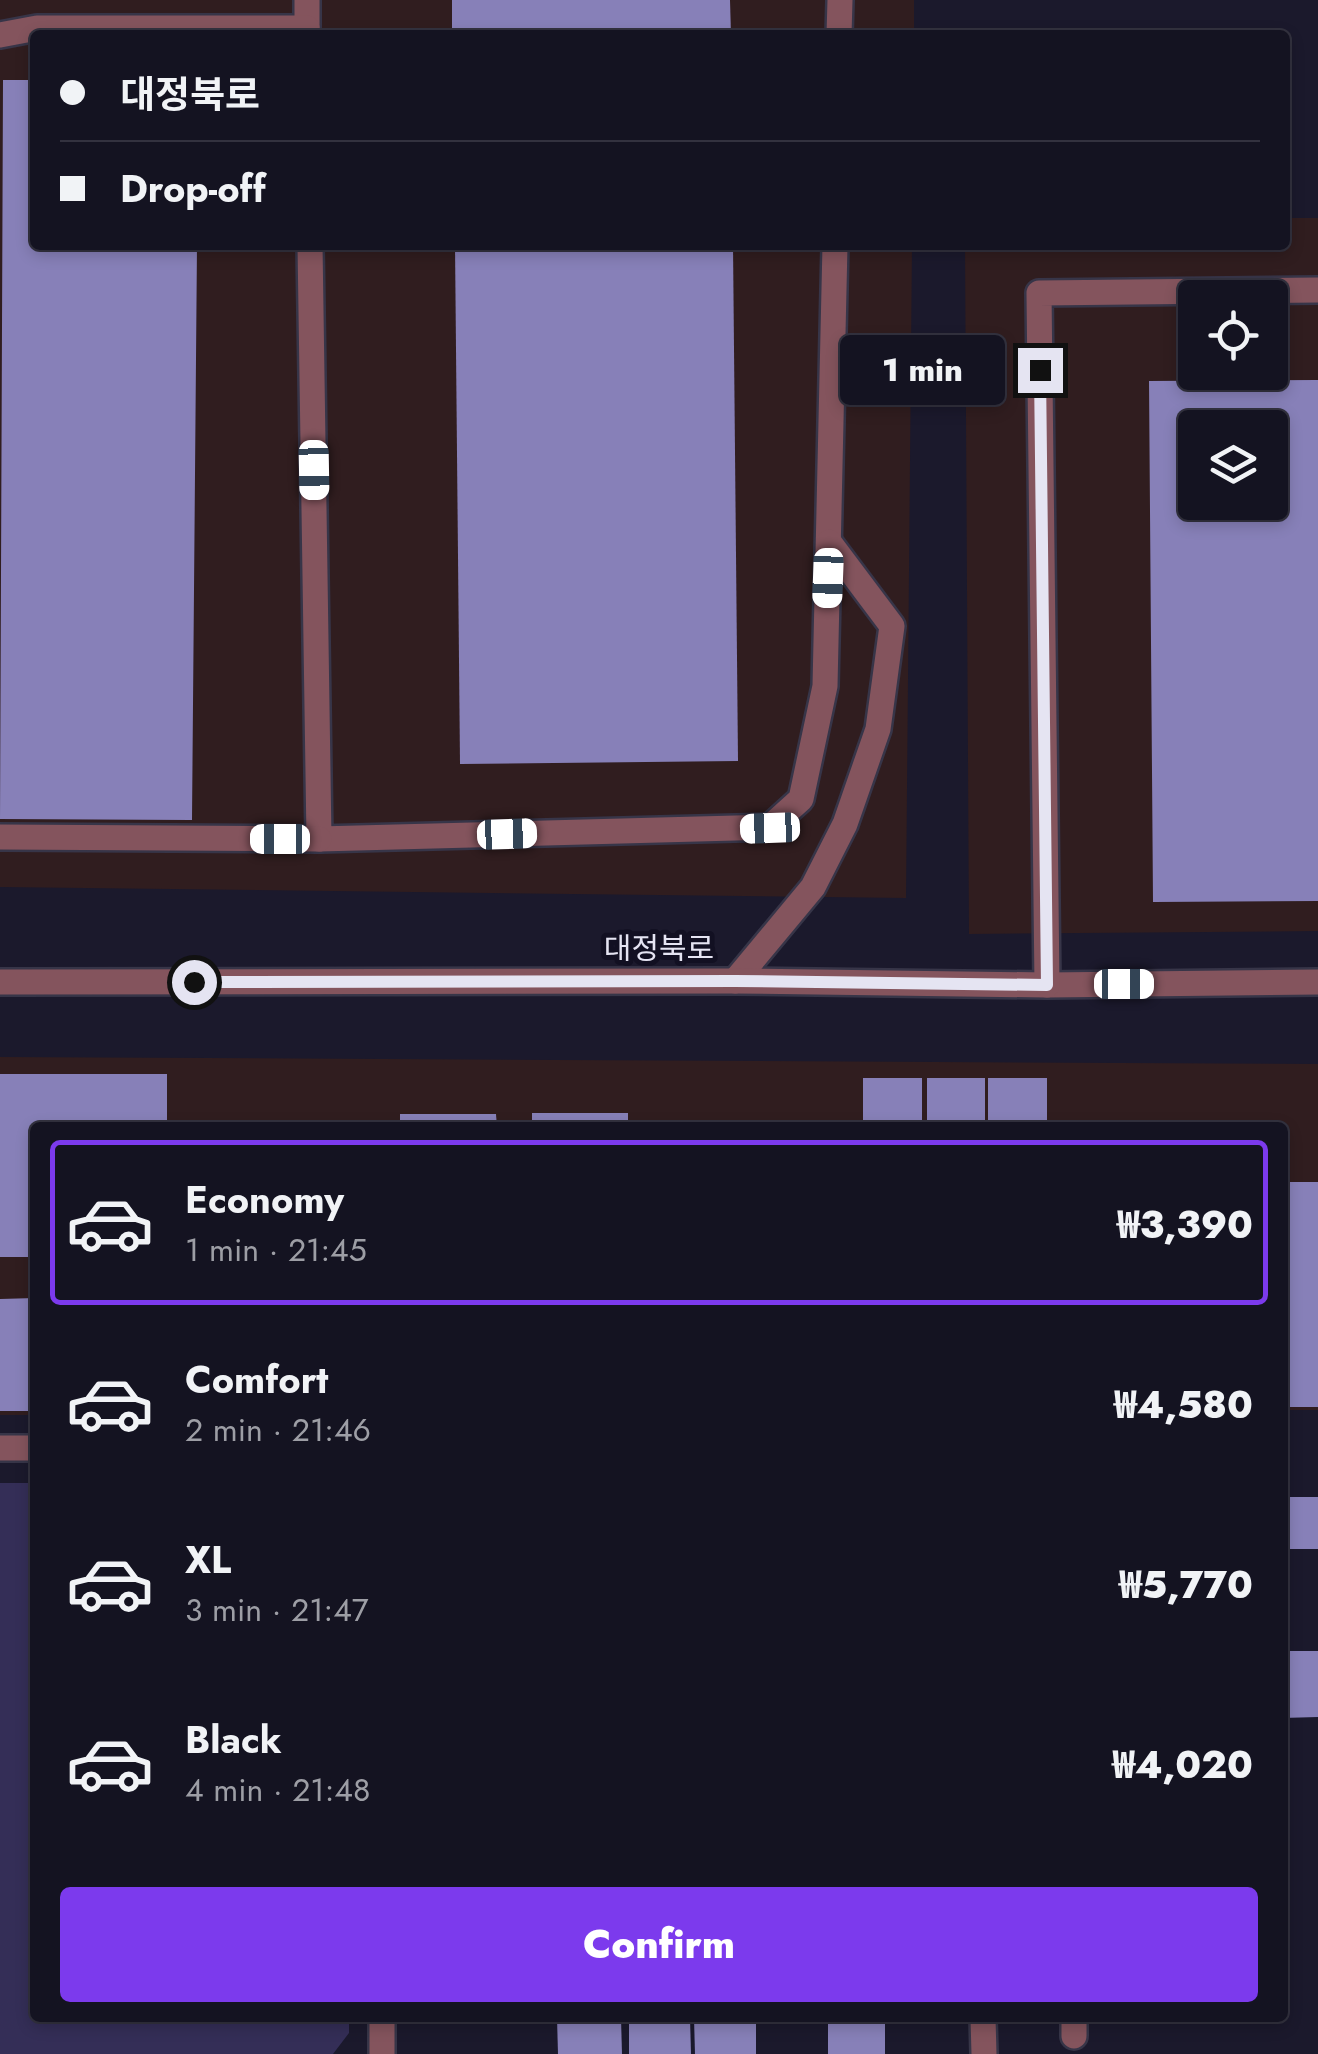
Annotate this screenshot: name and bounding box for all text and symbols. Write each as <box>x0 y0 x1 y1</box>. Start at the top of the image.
text: 대정북로 <box>120 67 260 122</box>
text: Drop-off <box>120 161 266 216</box>
map controls <box>1178 280 1288 520</box>
button: locate <box>1178 280 1288 390</box>
callout: 1 min <box>840 335 1005 405</box>
text: 1 min <box>882 347 963 393</box>
route end <box>1018 348 1063 393</box>
button: layers <box>1178 410 1288 520</box>
car <box>298 440 330 500</box>
car <box>812 547 844 609</box>
car <box>739 812 801 844</box>
car <box>476 818 538 850</box>
car <box>250 824 310 854</box>
street label: 대정북로 <box>604 927 714 970</box>
route start <box>172 960 217 1005</box>
car <box>1094 969 1154 999</box>
text: Economy <box>185 1172 344 1227</box>
icon: car <box>65 1178 155 1268</box>
text: ₩3,390 <box>1117 1197 1253 1252</box>
text: 1 min · 21:45 <box>185 1227 367 1273</box>
text: Comfort <box>185 1352 328 1407</box>
icon: car <box>65 1358 155 1448</box>
text: ₩4,580 <box>1114 1377 1253 1432</box>
text: 2 min · 21:46 <box>185 1407 371 1453</box>
text: XL <box>185 1532 231 1587</box>
icon: car <box>65 1538 155 1628</box>
text: ₩5,770 <box>1119 1557 1253 1612</box>
text: 3 min · 21:47 <box>185 1587 369 1633</box>
text: Black <box>185 1712 282 1767</box>
icon: car <box>65 1718 155 1808</box>
text: ₩4,020 <box>1112 1737 1253 1792</box>
text: 4 min · 21:48 <box>185 1767 370 1813</box>
button: Confirm <box>60 1887 1258 2002</box>

